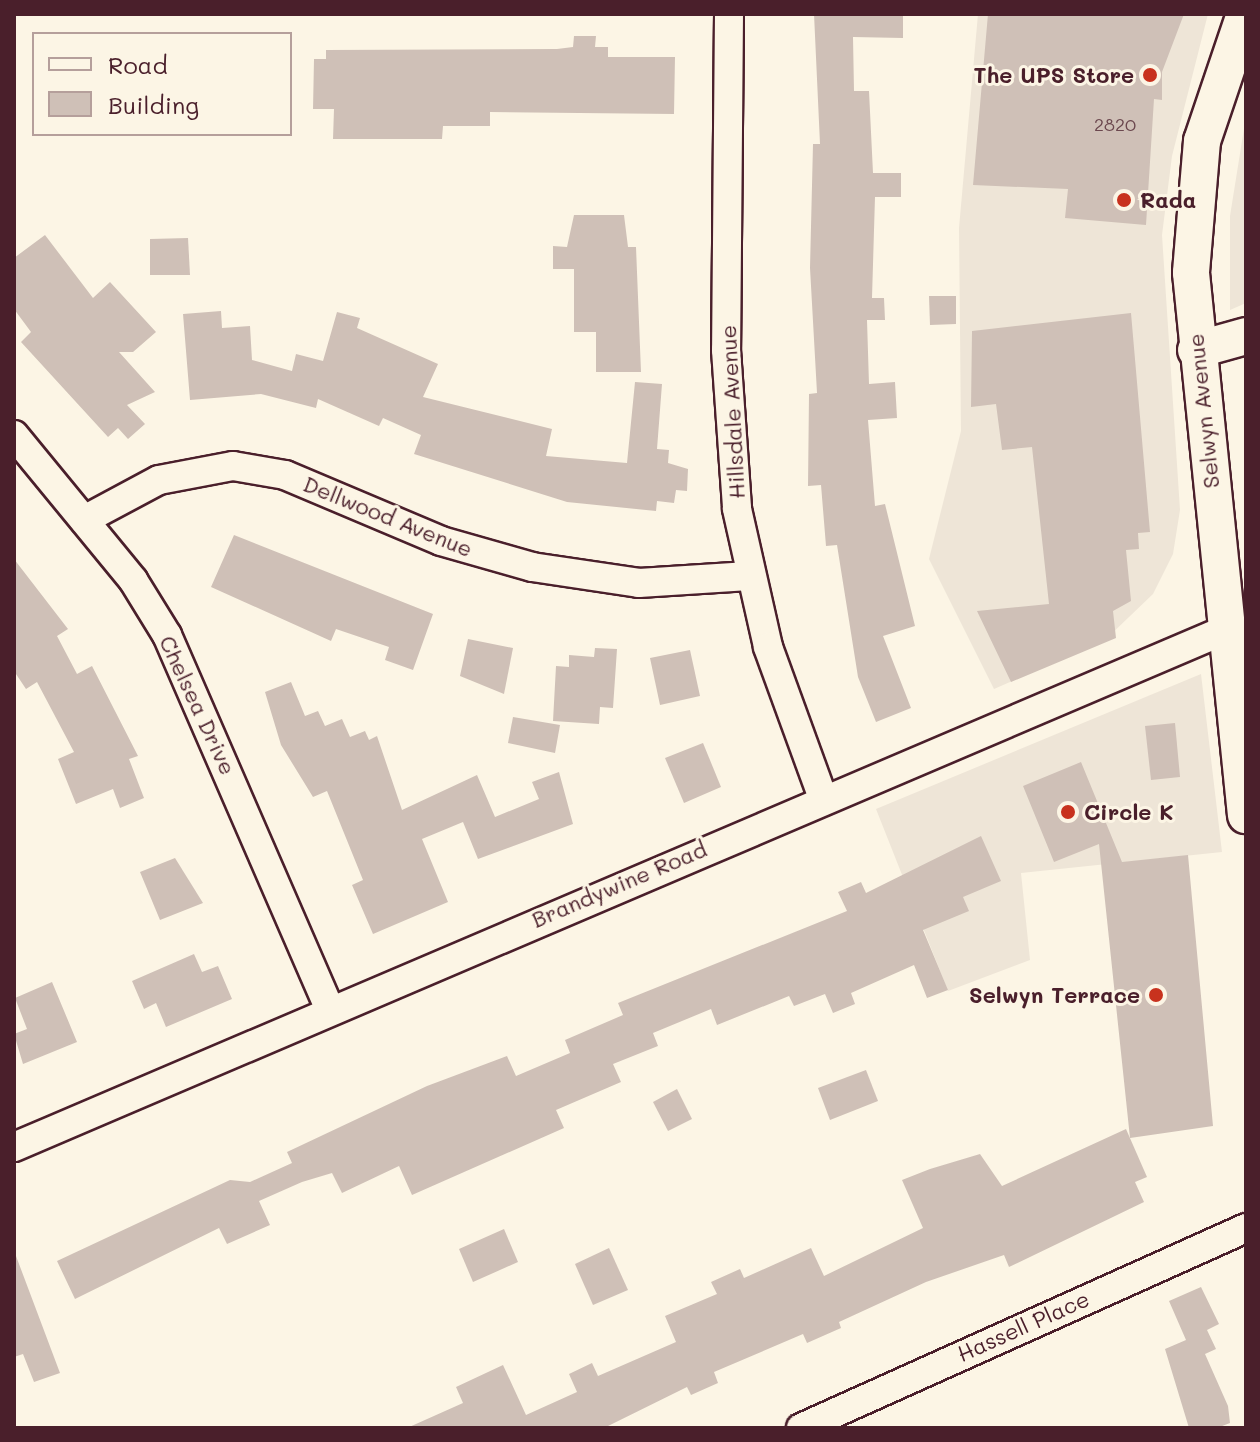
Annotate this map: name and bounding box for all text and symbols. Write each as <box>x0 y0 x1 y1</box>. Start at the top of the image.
legend <box>32 32 292 136</box>
text: Road <box>108 49 168 80</box>
place label: The UPS Store <box>974 62 1134 88</box>
marker: The UPS Store <box>1141 66 1159 84</box>
text: Building <box>108 89 199 120</box>
house number: 2820 <box>1094 113 1136 135</box>
place label: Rada <box>1140 187 1196 213</box>
marker: Rada <box>1115 191 1133 209</box>
street label: Hillsdale Avenue <box>714 324 750 500</box>
street label: Selwyn Avenue <box>1182 332 1224 490</box>
street label: Dellwood Avenue <box>300 470 476 562</box>
street label: Chelsea Drive <box>154 631 242 779</box>
place label: Circle K <box>1084 799 1174 825</box>
marker: Circle K <box>1059 803 1077 821</box>
street label: Brandywine Road <box>528 835 710 933</box>
place label: Selwyn Terrace <box>969 982 1140 1008</box>
marker: Selwyn Terrace <box>1147 986 1165 1004</box>
street label: Hassell Place <box>953 1285 1093 1367</box>

